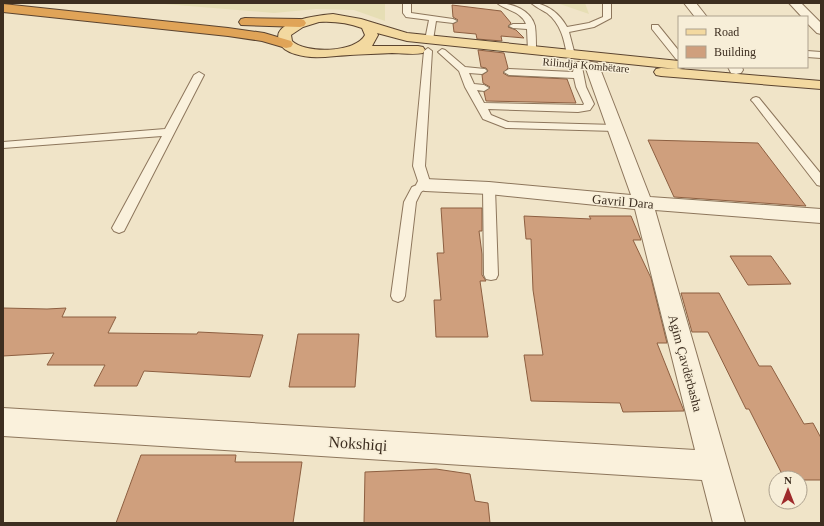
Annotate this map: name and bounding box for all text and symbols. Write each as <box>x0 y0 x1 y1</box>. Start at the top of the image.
legend <box>678 16 808 68</box>
text: Road <box>714 25 739 39</box>
text: Building <box>714 45 756 59</box>
street label: Rilindja Kombëtare <box>542 55 630 75</box>
street label: Gavril Dara <box>592 191 655 212</box>
street label: Agim Çavdërbasha <box>665 313 706 414</box>
street label: Nokshiqi <box>328 433 388 455</box>
north arrow <box>768 470 808 510</box>
text: N <box>784 474 792 486</box>

